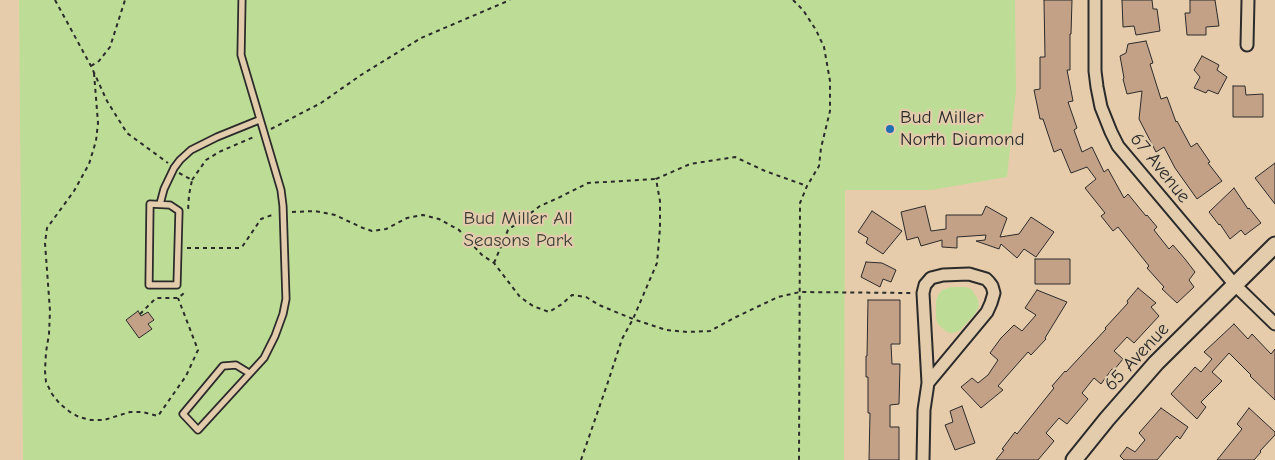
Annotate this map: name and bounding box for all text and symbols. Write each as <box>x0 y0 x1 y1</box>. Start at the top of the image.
place label: Bud Miller North Diamond <box>900 107 1024 151</box>
marker: Bud Miller North Diamond <box>884 123 896 135</box>
street label: 67 Avenue <box>1125 128 1195 208</box>
park label: Bud Miller All Seasons Park <box>463 208 573 252</box>
street label: 65 Avenue <box>1100 318 1174 396</box>

